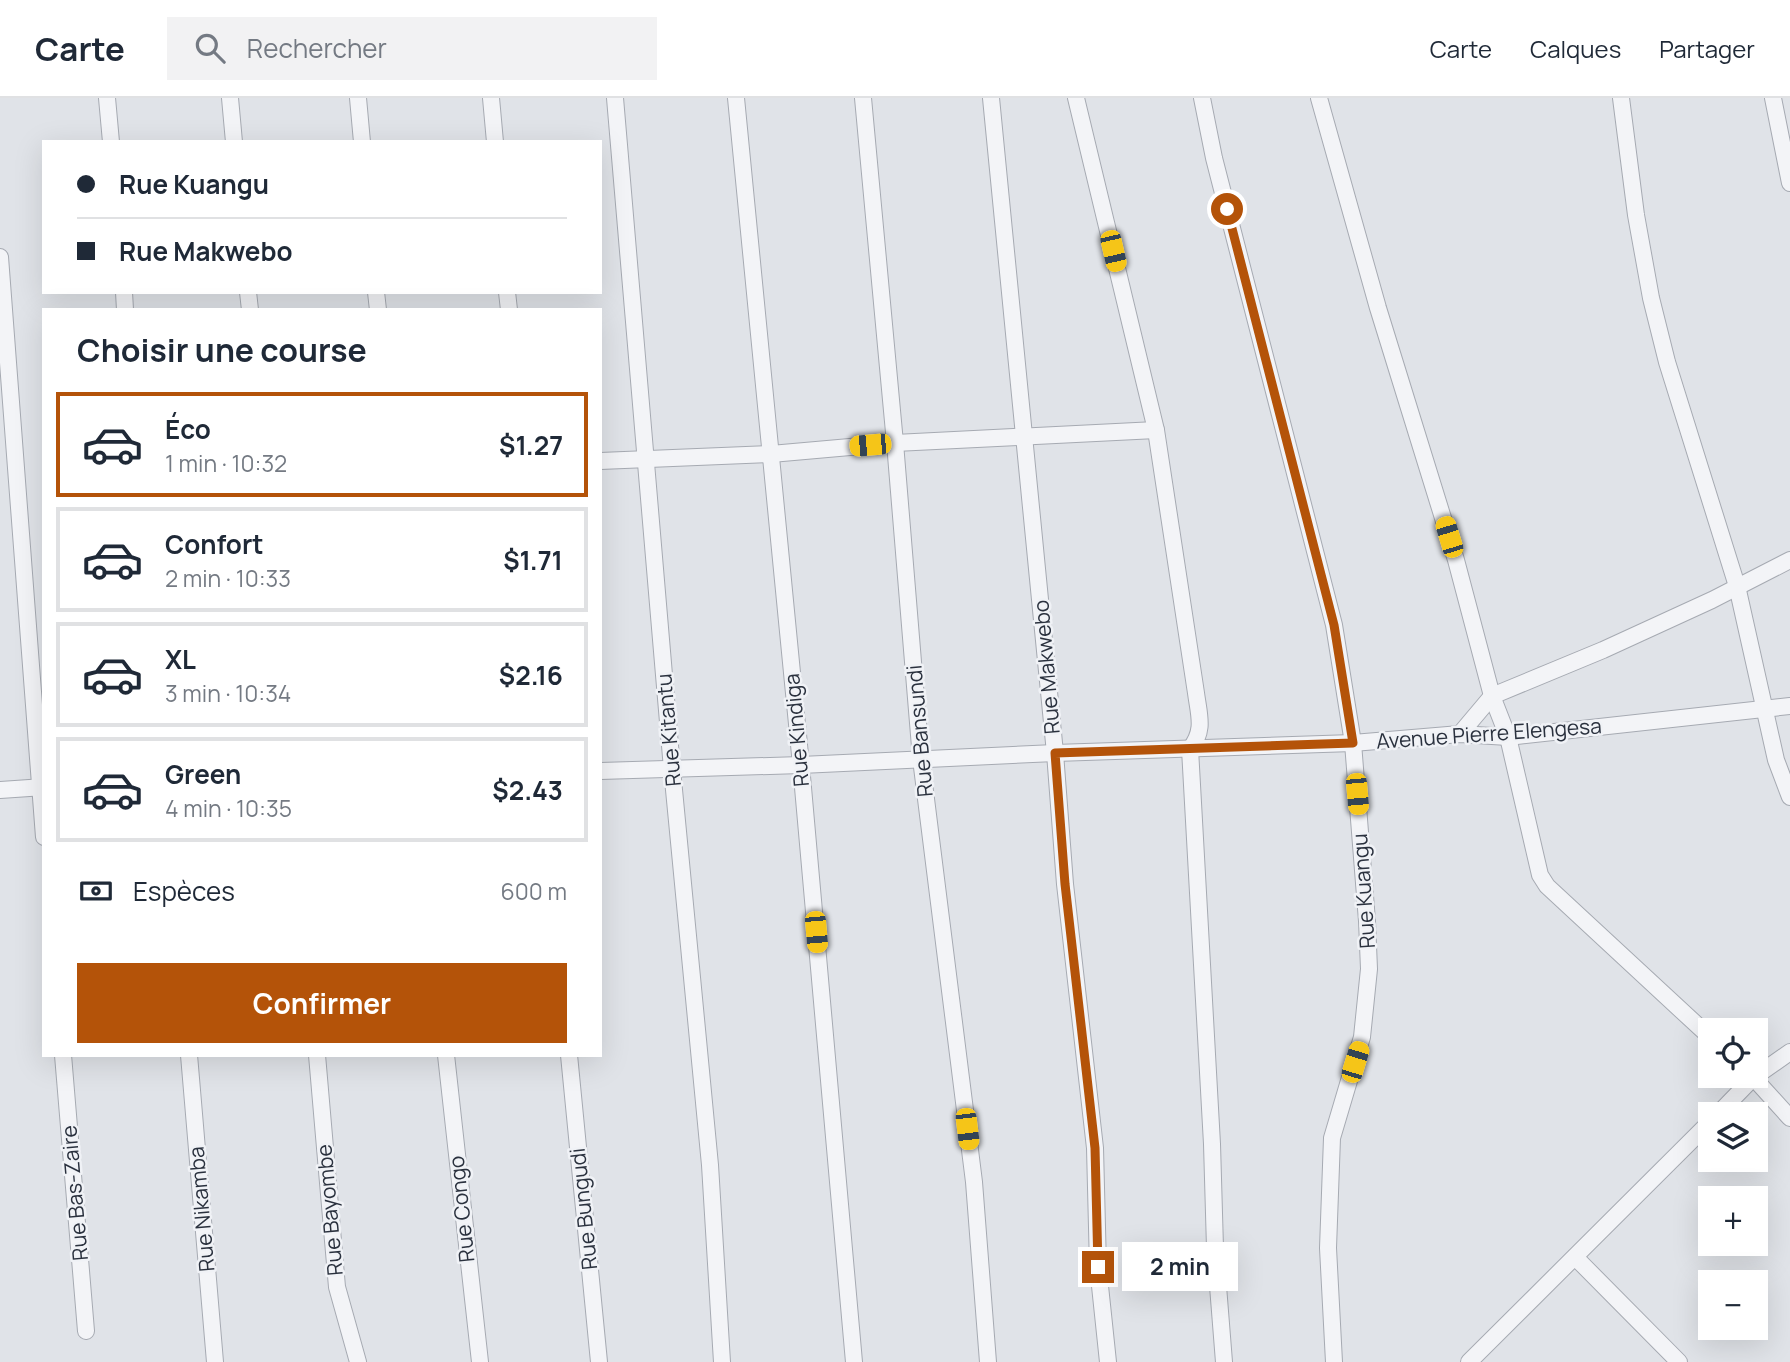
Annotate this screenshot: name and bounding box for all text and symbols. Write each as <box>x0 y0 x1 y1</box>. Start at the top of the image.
search box <box>167 17 657 80</box>
text: Carte <box>35 26 125 71</box>
icon: search <box>191 29 229 67</box>
text: Rechercher <box>247 30 387 66</box>
text: Carte <box>1430 32 1492 65</box>
text: Calques <box>1530 32 1621 65</box>
text: Partager <box>1659 32 1755 65</box>
text: Rue Kuangu <box>119 166 269 202</box>
route start <box>1211 193 1243 225</box>
car <box>1099 228 1128 274</box>
text: Rue Makwebo <box>119 233 293 269</box>
text: Choisir une course <box>77 328 367 372</box>
text: Éco <box>165 411 211 447</box>
icon: car <box>81 413 144 476</box>
text: $1.27 <box>499 427 563 463</box>
car <box>849 433 892 457</box>
text: 1 min · 10:32 <box>165 447 287 479</box>
car <box>1433 514 1466 560</box>
text: Confort <box>165 526 264 562</box>
icon: car <box>81 528 144 591</box>
text: $1.71 <box>503 542 563 578</box>
text: 2 min · 10:33 <box>165 562 291 594</box>
street label: Rue Makwebo <box>1026 599 1066 735</box>
text: XL <box>165 641 196 677</box>
icon: car <box>81 643 144 706</box>
text: $2.16 <box>499 657 563 693</box>
street label: Rue Bansundi <box>899 664 939 798</box>
street label: Rue Kindiga <box>777 672 815 788</box>
street label: Rue Kitantu <box>649 673 687 788</box>
text: 3 min · 10:34 <box>165 677 291 709</box>
street label: Avenue Pierre Elengesa <box>1375 711 1603 755</box>
text: Green <box>165 756 241 792</box>
icon: car <box>81 758 144 821</box>
text: $2.43 <box>492 772 563 808</box>
car <box>1345 772 1370 816</box>
text: 4 min · 10:35 <box>165 792 292 824</box>
street label: Rue Kuangu <box>1345 833 1381 950</box>
icon: cash <box>77 872 115 910</box>
text: Espèces <box>133 873 235 909</box>
text: 600 m <box>501 875 567 907</box>
car <box>804 910 829 954</box>
button: Confirmer <box>77 963 567 1043</box>
map controls <box>1698 1018 1768 1340</box>
button: locate <box>1698 1018 1768 1088</box>
car <box>1339 1039 1372 1085</box>
button: layers <box>1698 1102 1768 1172</box>
car <box>955 1107 980 1151</box>
street label: Rue Bas-Zaire <box>54 1124 94 1262</box>
street label: Rue Bayombe <box>309 1143 349 1277</box>
street label: Rue Nikamba <box>182 1145 220 1273</box>
street label: Rue Bungudi <box>563 1147 603 1271</box>
street label: Rue Congo <box>441 1154 481 1264</box>
button: + <box>1698 1186 1768 1256</box>
callout: 2 min <box>1122 1242 1238 1292</box>
text: 2 min <box>1150 1250 1210 1282</box>
route end <box>1082 1251 1114 1283</box>
button: − <box>1698 1270 1768 1340</box>

